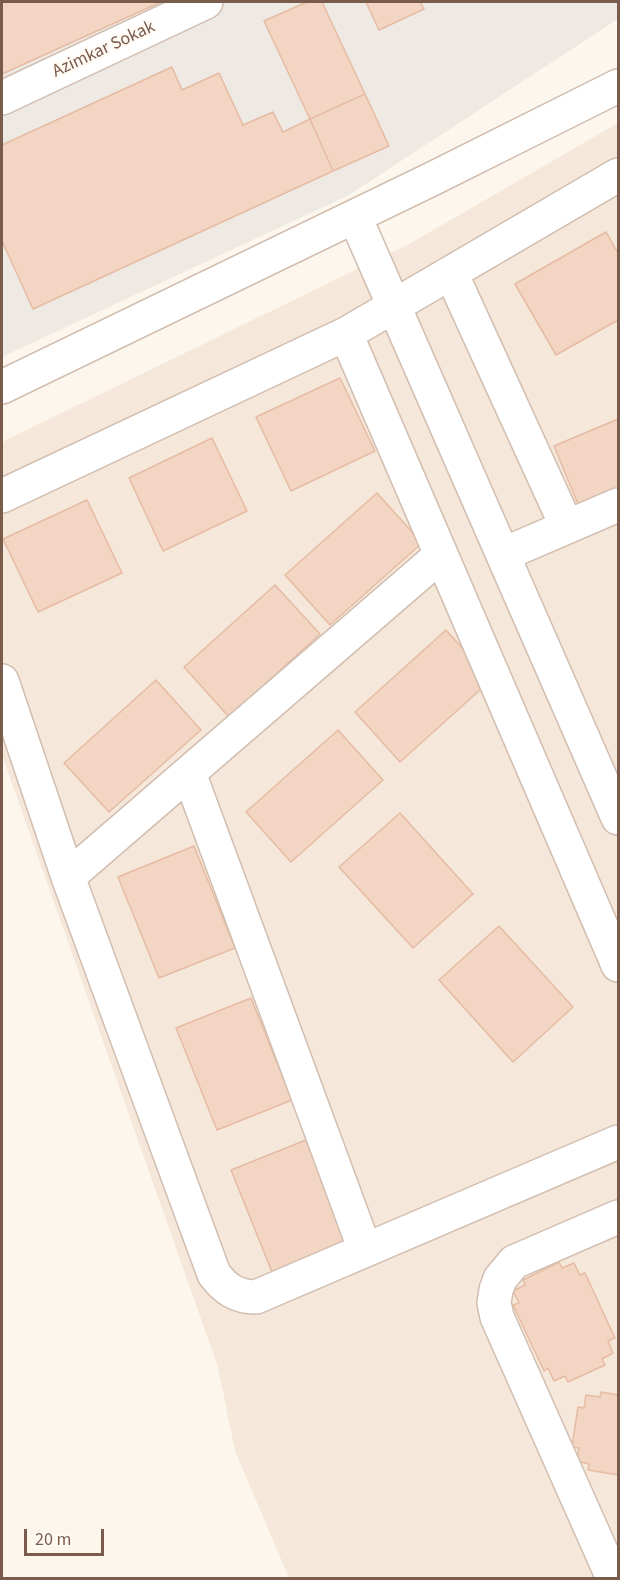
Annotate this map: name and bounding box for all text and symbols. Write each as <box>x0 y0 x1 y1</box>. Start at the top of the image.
street label: Azimkar Sokak <box>49 17 159 83</box>
scale bar <box>27 1517 106 1555</box>
text: 20 m <box>35 1527 71 1552</box>

